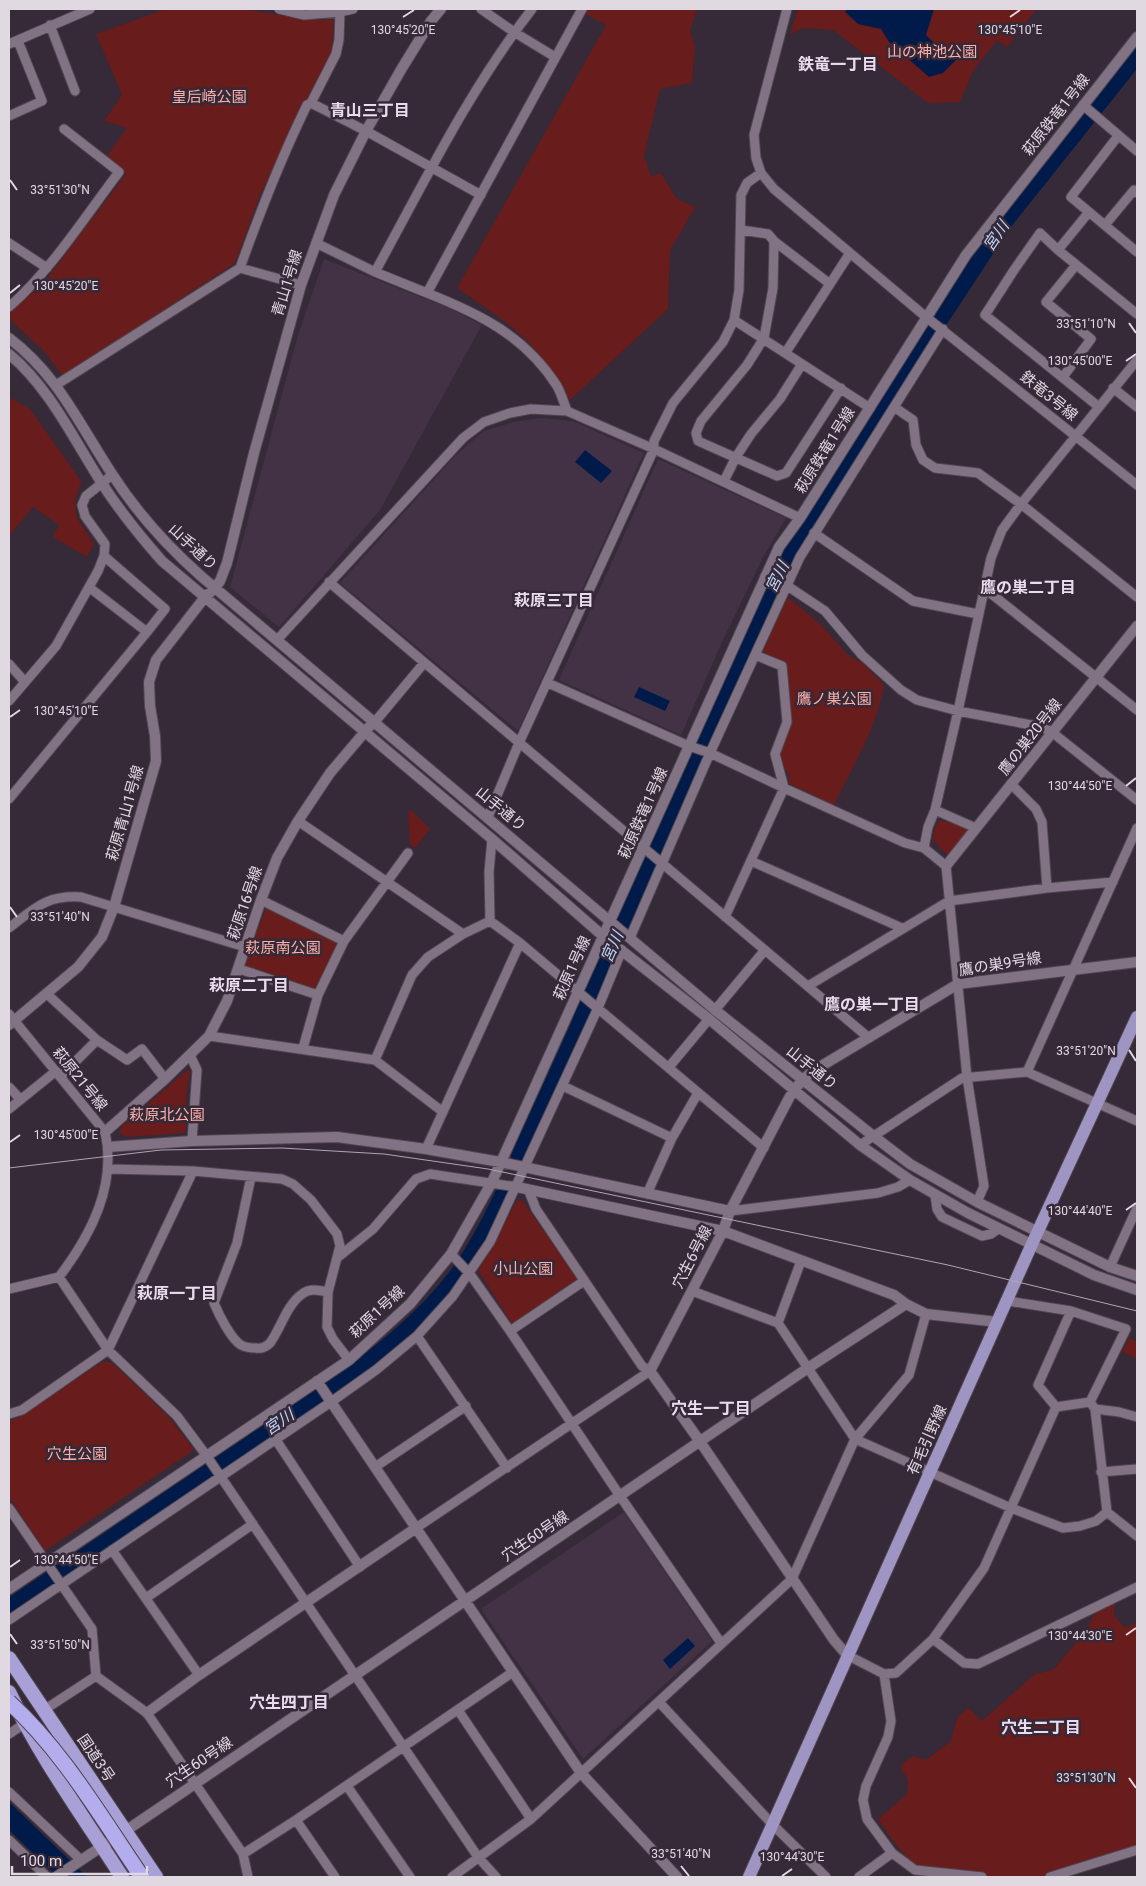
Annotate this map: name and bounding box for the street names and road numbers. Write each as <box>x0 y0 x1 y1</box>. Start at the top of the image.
street label: 萩原鉄竜1号線 <box>1019 71 1093 159</box>
street label: 青山1号線 <box>268 248 306 318</box>
street label: 鉄竜3号線 <box>1017 367 1081 425</box>
street label: 萩原鉄竜1号線 <box>791 403 859 497</box>
street label: 山手通り <box>165 520 221 574</box>
street label: 鷹の巣20号線 <box>995 695 1065 779</box>
street label: 萩原青山1号線 <box>103 763 147 863</box>
street label: 萩原鉄竜1号線 <box>615 764 671 862</box>
street label: 山手通り <box>472 783 530 835</box>
street label: 萩原16号線 <box>224 864 266 942</box>
street label: 萩原1号線 <box>550 933 594 1003</box>
street label: 鷹の巣9号線 <box>957 949 1043 979</box>
street label: 山手通り <box>783 1042 841 1094</box>
street label: 萩原21号線 <box>49 1043 111 1115</box>
street label: 穴生6号線 <box>668 1222 716 1292</box>
street label: 萩原1号線 <box>346 1282 408 1342</box>
street label: 有毛引野線 <box>904 1402 950 1478</box>
street label: 穴生60号線 <box>498 1507 572 1565</box>
street label: 国道3号 <box>74 1731 118 1785</box>
street label: 穴生60号線 <box>162 1733 236 1791</box>

